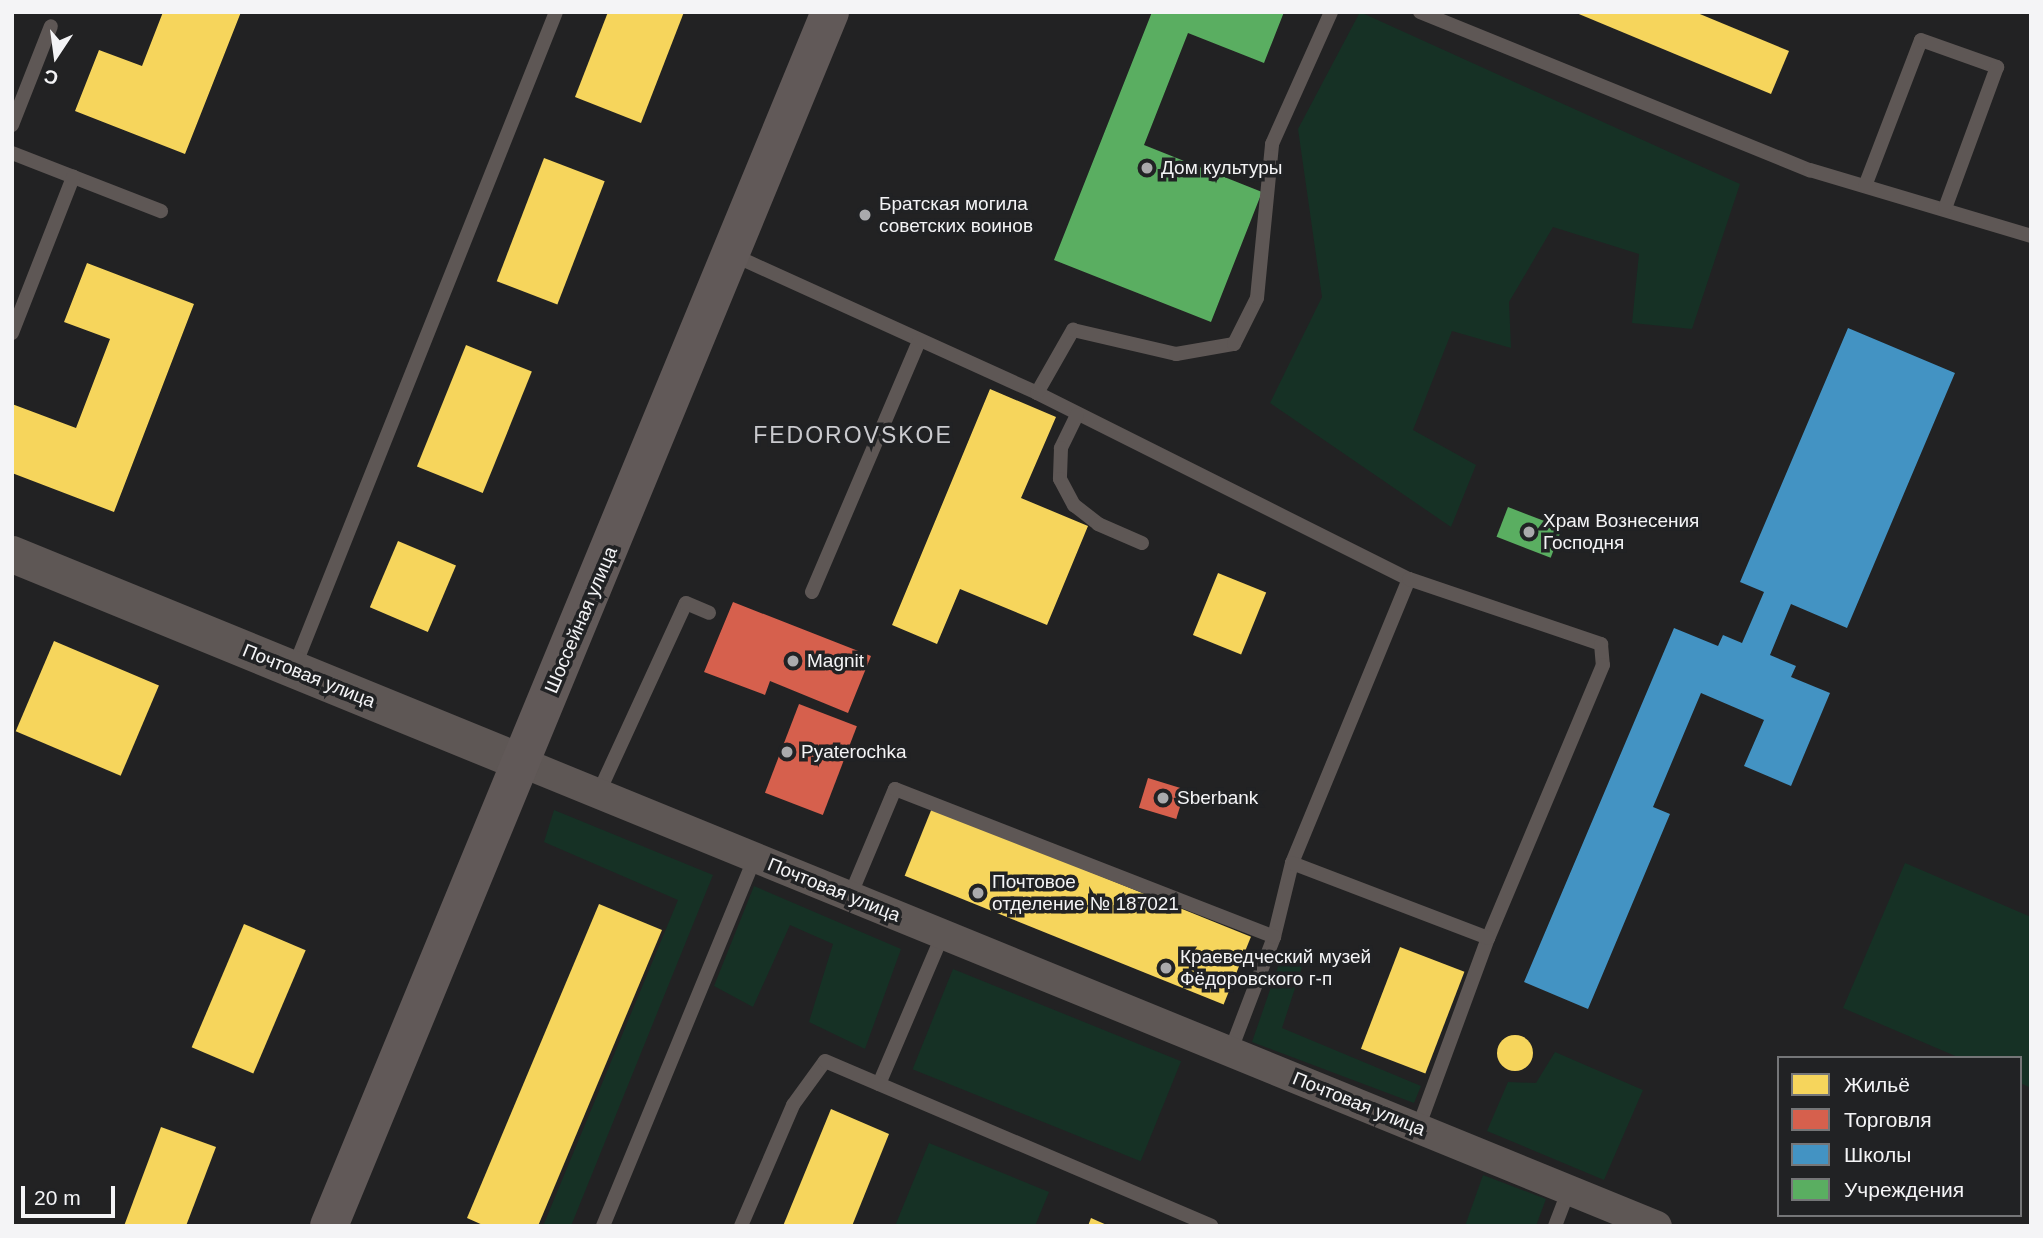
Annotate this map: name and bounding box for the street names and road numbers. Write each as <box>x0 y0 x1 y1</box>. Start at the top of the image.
street label: Шоссейная улица <box>540 543 622 697</box>
street label: Почтовая улица <box>239 639 379 713</box>
street label: Почтовая улица <box>764 853 904 927</box>
street label: Почтовая улица <box>1289 1067 1429 1141</box>

